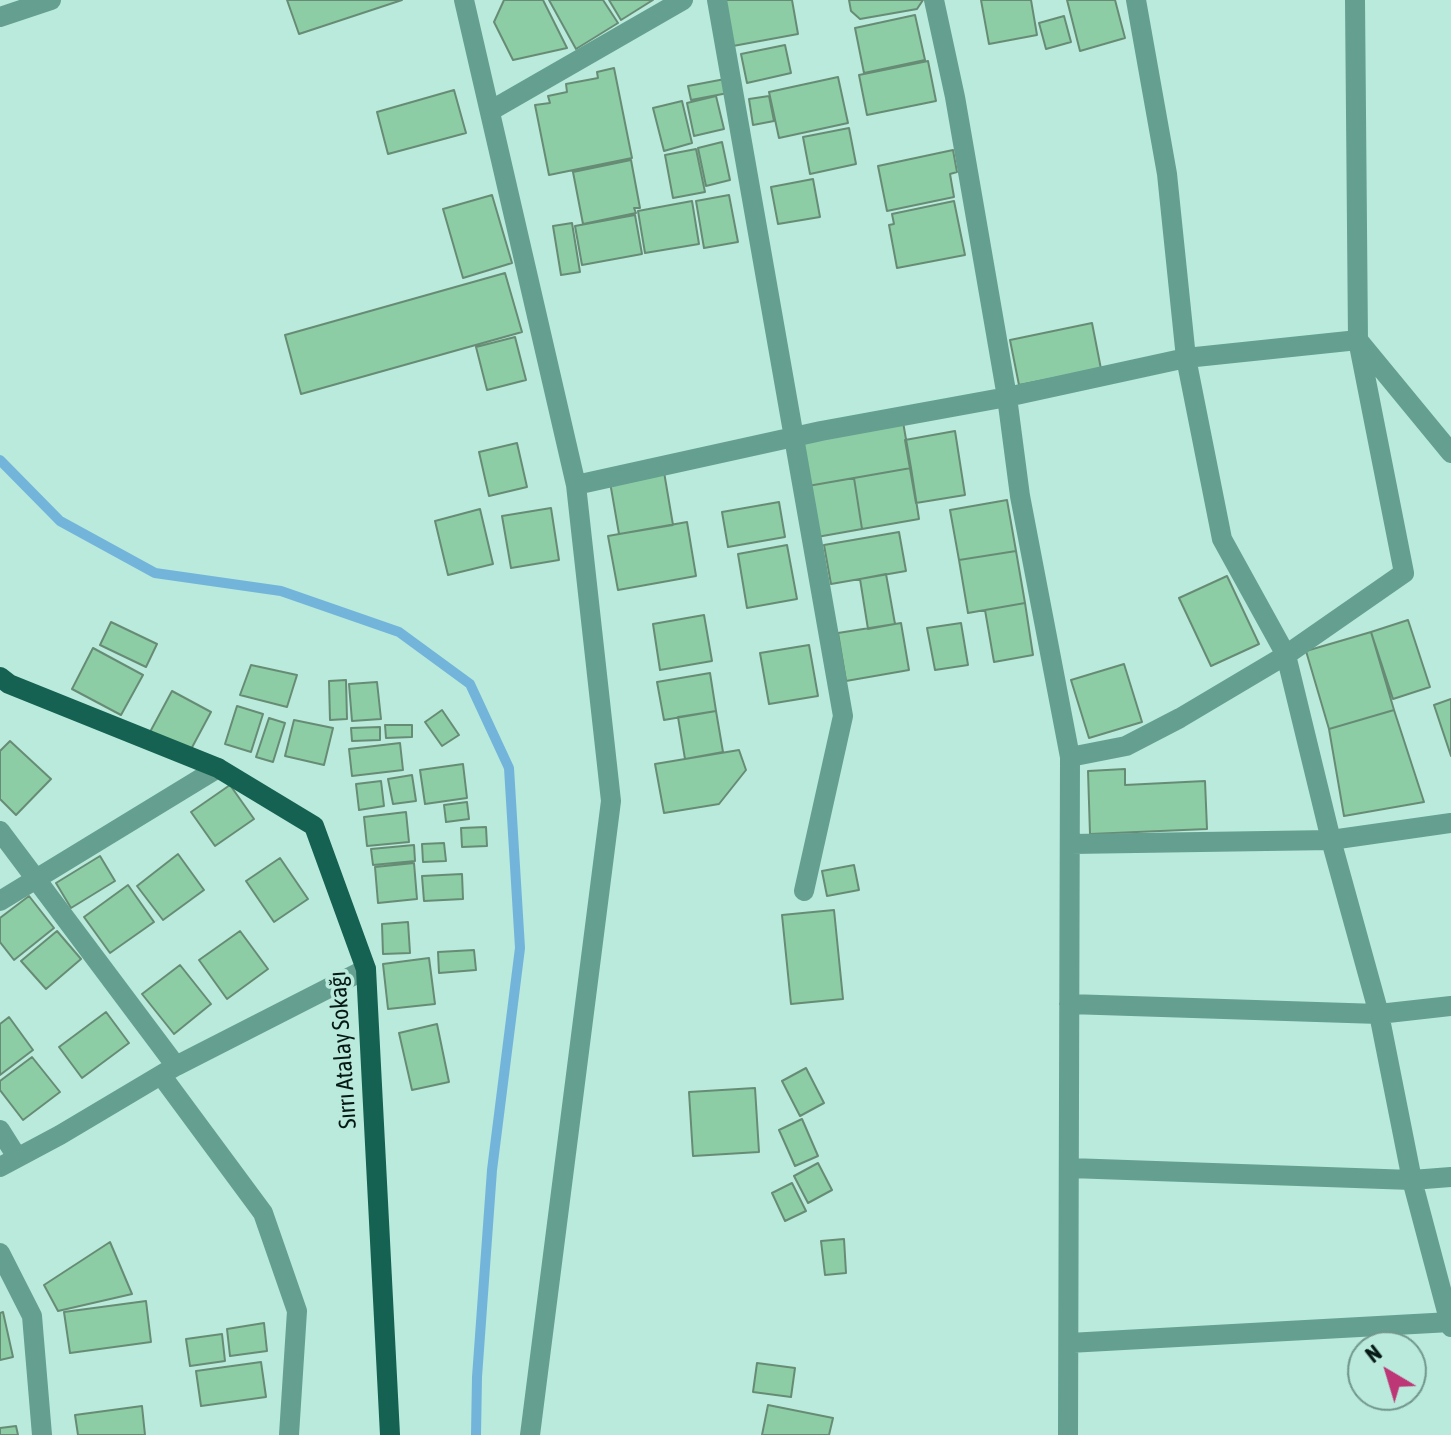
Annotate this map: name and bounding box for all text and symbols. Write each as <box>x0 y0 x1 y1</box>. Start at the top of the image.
street label: Sırrı Atalay Sokağı <box>323 970 363 1130</box>
north arrow <box>1347 1331 1427 1411</box>
text: N <box>1360 1339 1387 1368</box>

